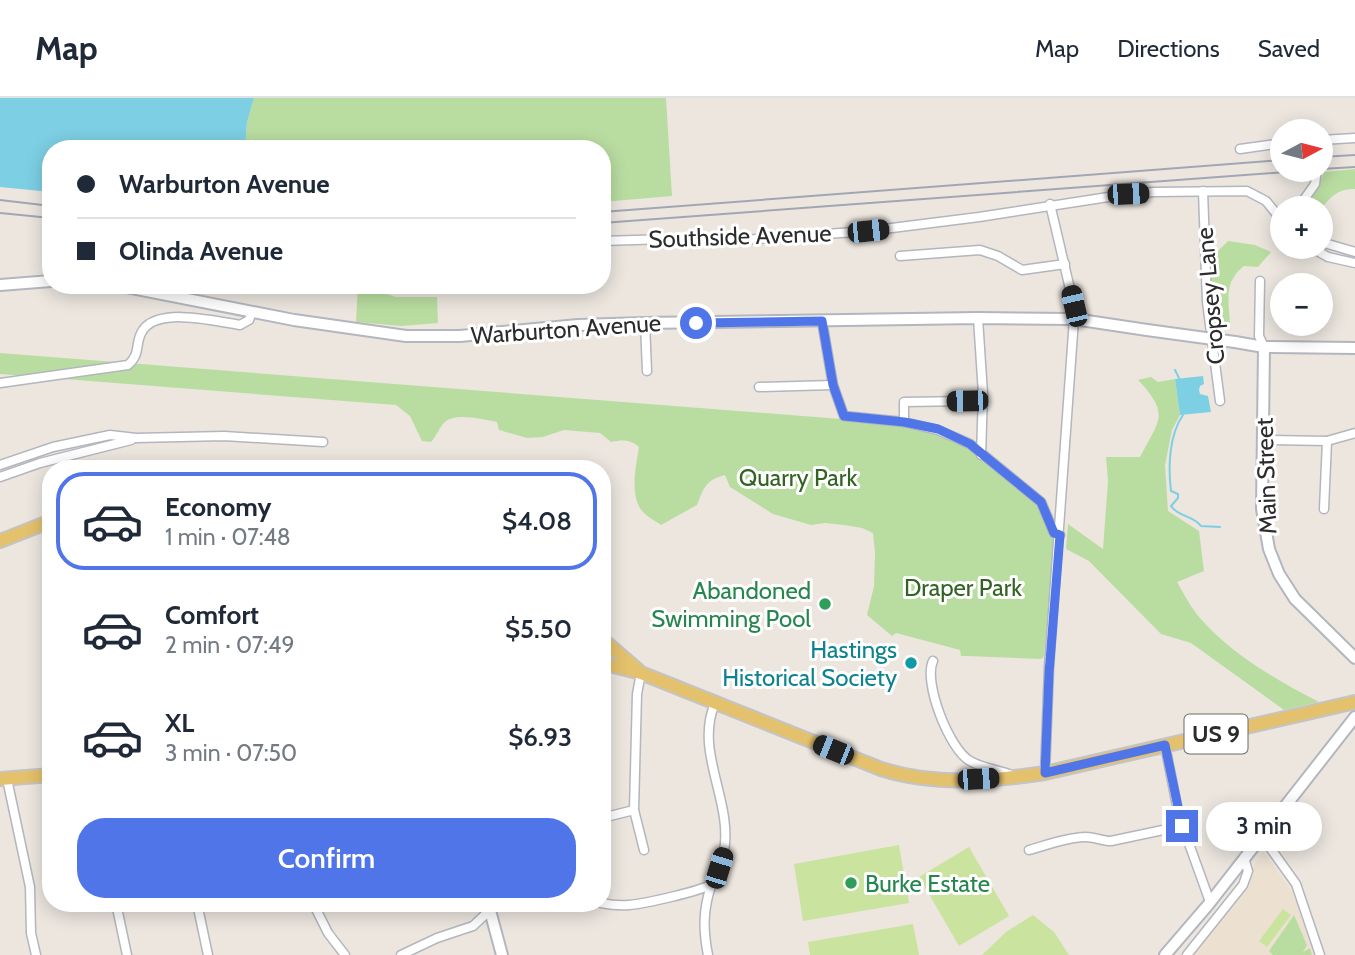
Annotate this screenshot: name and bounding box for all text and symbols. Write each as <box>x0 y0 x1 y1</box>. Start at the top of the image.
text: Map <box>35 28 98 68</box>
text: Map <box>1035 34 1079 63</box>
text: Directions <box>1117 34 1220 63</box>
text: Saved <box>1258 34 1320 63</box>
north arrow <box>1270 119 1334 182</box>
map controls <box>1270 119 1333 336</box>
text: Warburton Avenue <box>119 168 330 200</box>
car <box>1107 183 1150 205</box>
button: + <box>1270 196 1333 259</box>
street label: Southside Avenue <box>648 218 832 254</box>
car <box>847 218 890 244</box>
street label: Cropsey Lane <box>1190 226 1230 366</box>
text: Olinda Avenue <box>119 235 283 267</box>
button: − <box>1270 273 1333 336</box>
car <box>1060 283 1089 329</box>
route start <box>680 307 712 339</box>
street label: Warburton Avenue <box>470 308 662 350</box>
car <box>946 390 989 412</box>
street label: Main Street <box>1249 417 1283 535</box>
park label: Quarry Park <box>739 463 857 492</box>
icon: car <box>81 490 144 553</box>
text: Economy <box>165 491 271 523</box>
text: $4.08 <box>502 505 572 537</box>
text: 1 min · 07:48 <box>165 523 291 551</box>
park label: Draper Park <box>904 573 1022 602</box>
place label: Abandoned Swimming Pool <box>651 576 811 633</box>
marker: Abandoned Swimming Pool <box>817 596 833 612</box>
icon: car <box>81 598 144 661</box>
text: Comfort <box>165 599 259 631</box>
text: $5.50 <box>505 613 572 645</box>
text: 2 min · 07:49 <box>165 631 294 659</box>
place label: Hastings Historical Society <box>722 635 897 692</box>
marker: Hastings Historical Society <box>903 655 919 671</box>
icon: car <box>81 706 144 769</box>
text: XL <box>165 707 194 739</box>
road number: US 9 <box>1184 714 1248 754</box>
text: $6.93 <box>508 721 572 753</box>
car <box>810 732 857 768</box>
text: 3 min · 07:50 <box>165 739 297 767</box>
car <box>957 767 1000 791</box>
callout: 3 min <box>1206 802 1322 850</box>
route end <box>1166 810 1198 842</box>
text: 3 min <box>1236 812 1292 840</box>
button: Confirm <box>77 818 576 898</box>
car <box>703 845 736 891</box>
place label: Burke Estate <box>865 869 990 898</box>
marker: Burke Estate <box>843 875 859 891</box>

